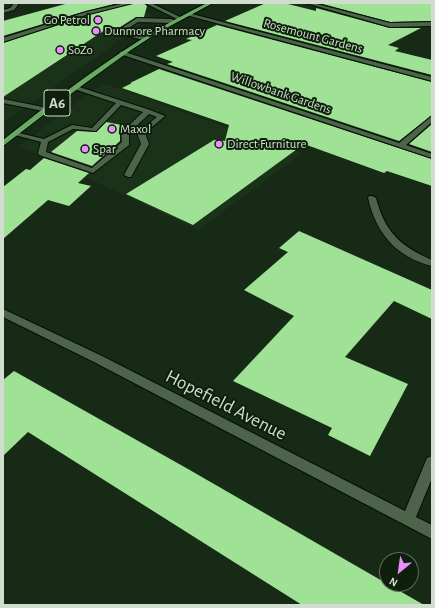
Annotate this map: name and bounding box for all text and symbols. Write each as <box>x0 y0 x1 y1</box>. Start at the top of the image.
place label: Go Petrol <box>44 12 90 28</box>
marker: Go Petrol <box>93 15 103 25</box>
street label: Rosemount Gardens <box>262 15 364 57</box>
place label: Dunmore Pharmacy <box>104 23 205 39</box>
marker: Dunmore Pharmacy <box>91 26 101 36</box>
place label: SoZo <box>68 42 93 58</box>
marker: SoZo <box>55 45 65 55</box>
street label: Willowbank Gardens <box>229 68 333 118</box>
road number: A6 <box>44 90 70 116</box>
place label: Maxol <box>120 121 151 137</box>
marker: Maxol <box>107 124 117 134</box>
place label: Direct Furniture <box>227 136 306 152</box>
marker: Direct Furniture <box>214 139 224 149</box>
place label: Spar <box>93 141 116 157</box>
marker: Spar <box>80 144 90 154</box>
street label: Hopefield Avenue <box>162 365 290 445</box>
north arrow <box>379 552 419 592</box>
text: N <box>387 575 399 589</box>

